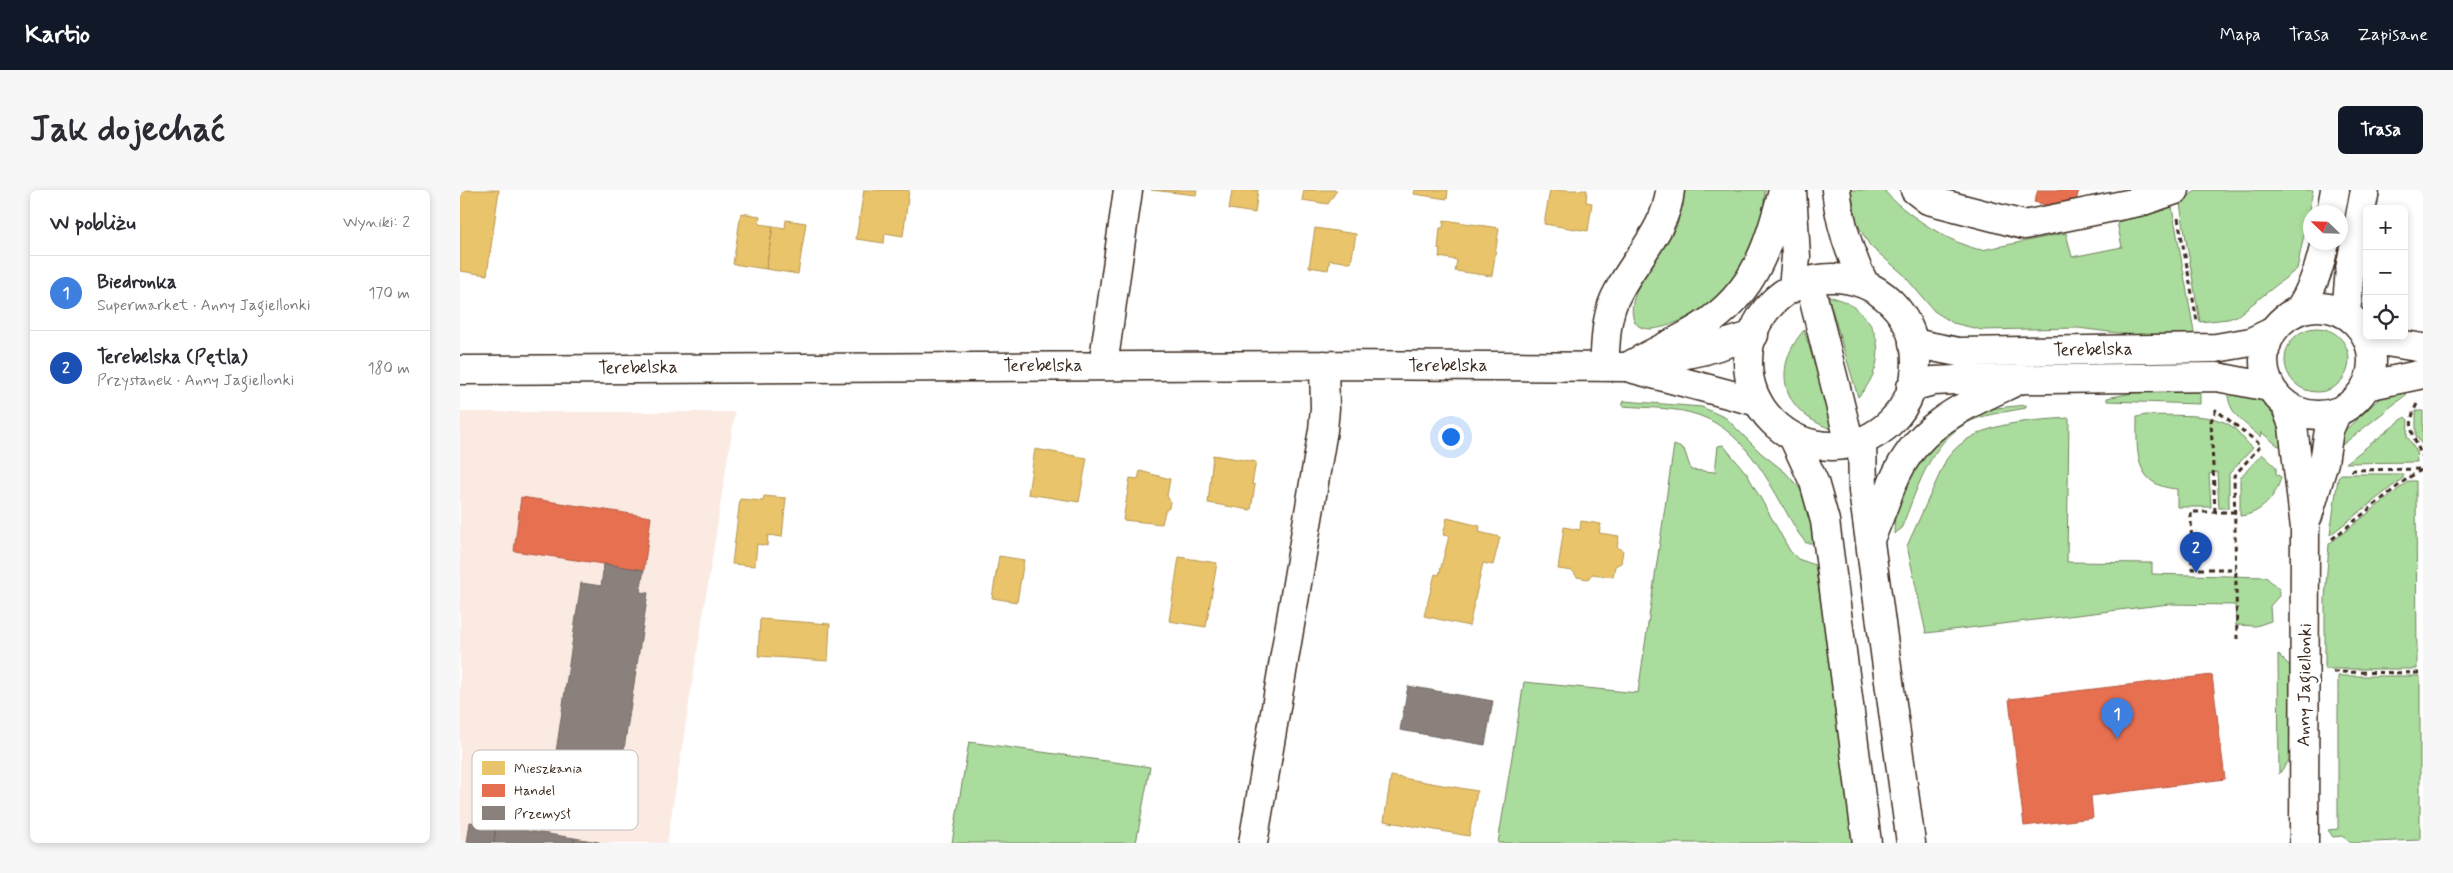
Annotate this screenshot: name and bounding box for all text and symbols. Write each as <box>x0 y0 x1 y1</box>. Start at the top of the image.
text: Kartio <box>25 20 90 51</box>
text: Mapa <box>2220 23 2261 47</box>
text: Trasa <box>2289 23 2329 47</box>
text: Zapisane <box>2357 23 2428 47</box>
button: Trasa <box>2338 106 2423 154</box>
text: Jak dojechać <box>30 107 225 153</box>
north arrow <box>2303 205 2348 250</box>
map controls <box>2363 205 2408 340</box>
button: + <box>2363 205 2408 250</box>
text: W pobliżu <box>50 209 136 237</box>
text: Wyniki: 2 <box>343 212 410 233</box>
button: − <box>2363 250 2408 295</box>
text: Biedronka <box>97 270 177 295</box>
text: 1 <box>62 283 70 304</box>
text: 170 m <box>368 283 410 304</box>
text: Supermarket · Anny Jagiellonki <box>97 295 310 316</box>
button: locate <box>2363 295 2408 340</box>
street label: Terebelska <box>2053 337 2133 363</box>
text: Terebelska (Pętla) <box>97 345 248 370</box>
street label: Terebelska <box>1003 354 1083 378</box>
street label: Terebelska <box>1408 354 1488 378</box>
street label: Terebelska <box>598 355 678 381</box>
text: 2 <box>62 358 70 379</box>
text: 180 m <box>367 358 410 379</box>
text: Przystanek · Anny Jagiellonki <box>97 370 294 391</box>
your location <box>1438 424 1464 450</box>
pin: 2 <box>2180 532 2212 573</box>
street label: Anny Jagiellonki <box>2292 623 2320 747</box>
pin: 1 <box>2101 698 2133 739</box>
legend <box>472 750 638 830</box>
text: Mieszkania <box>514 760 583 778</box>
text: Handel <box>514 782 555 800</box>
text: Przemysł <box>514 805 571 823</box>

